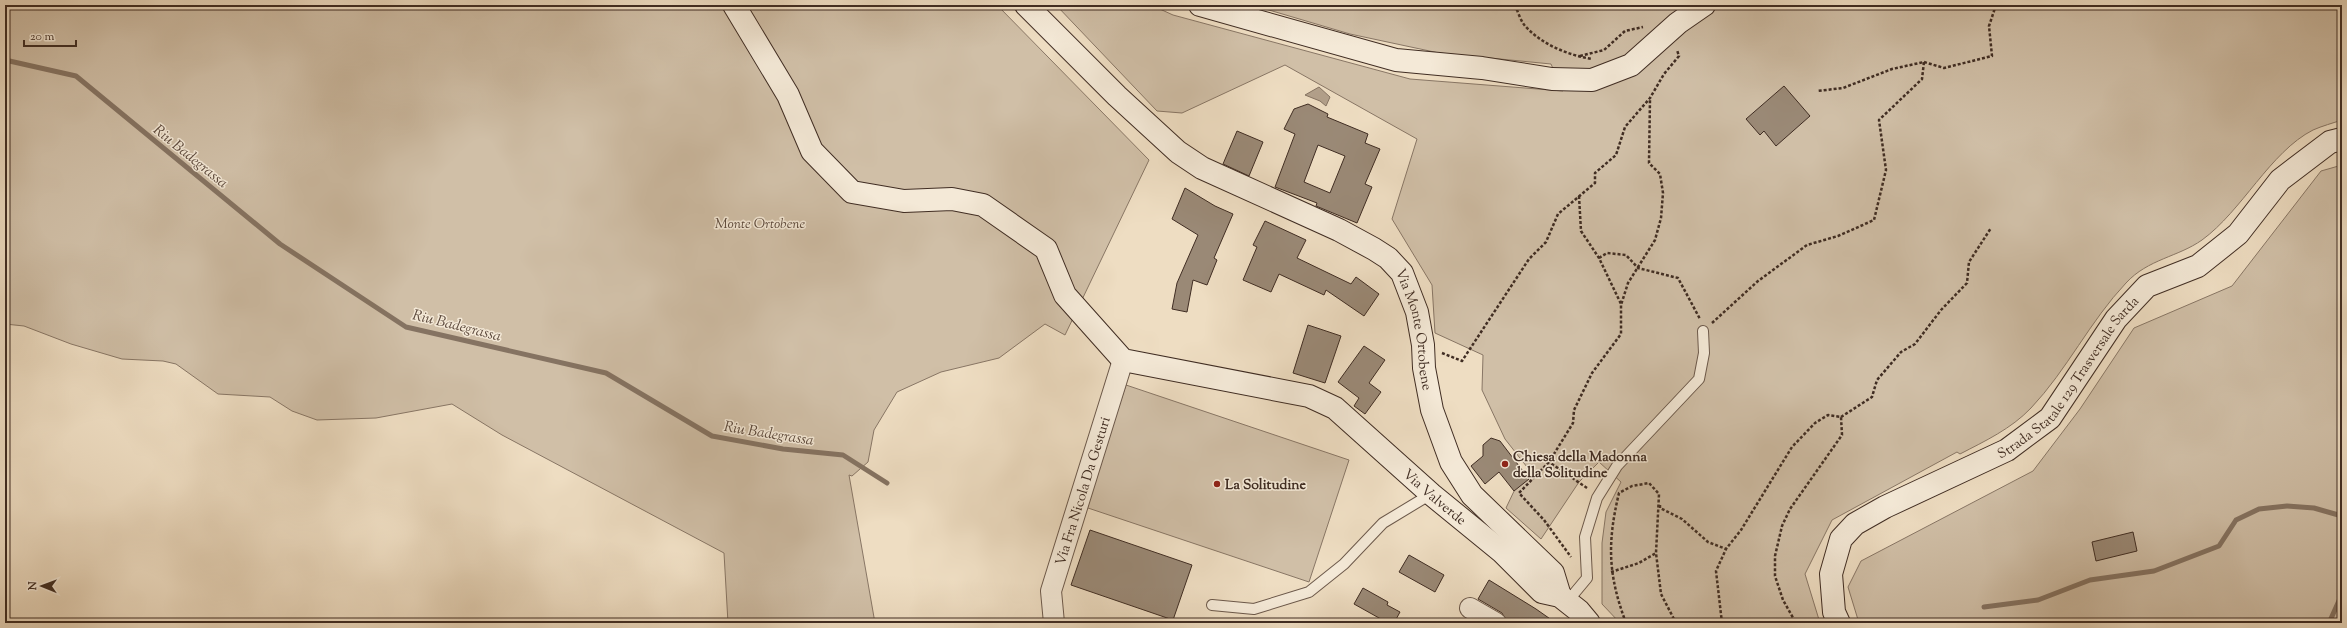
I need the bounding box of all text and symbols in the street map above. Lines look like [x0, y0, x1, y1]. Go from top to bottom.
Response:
scale bar [24, 22, 76, 48]
text: 20 m [30, 28, 55, 46]
water label: Riu Badegrassa [148, 120, 232, 194]
park label: Monte Ortobene [715, 215, 806, 235]
street label: Via Monte Ortobene [1389, 266, 1436, 392]
street label: Strada Statale 129 Trasversale Sarda [1995, 292, 2145, 465]
water label: Riu Badegrassa [410, 305, 503, 348]
street label: Via Fra Nicola Da Gesturi [1052, 415, 1117, 568]
water label: Riu Badegrassa [722, 417, 815, 452]
place label: Chiesa della Madonna della Solitudine [1513, 448, 1647, 484]
marker: Chiesa della Madonna della Solitudine [1500, 459, 1510, 469]
street label: Via Valverde [1398, 465, 1470, 531]
place label: La Solitudine [1225, 476, 1306, 496]
marker: La Solitudine [1212, 479, 1222, 489]
north arrow [22, 566, 62, 606]
text: N [25, 581, 41, 591]

